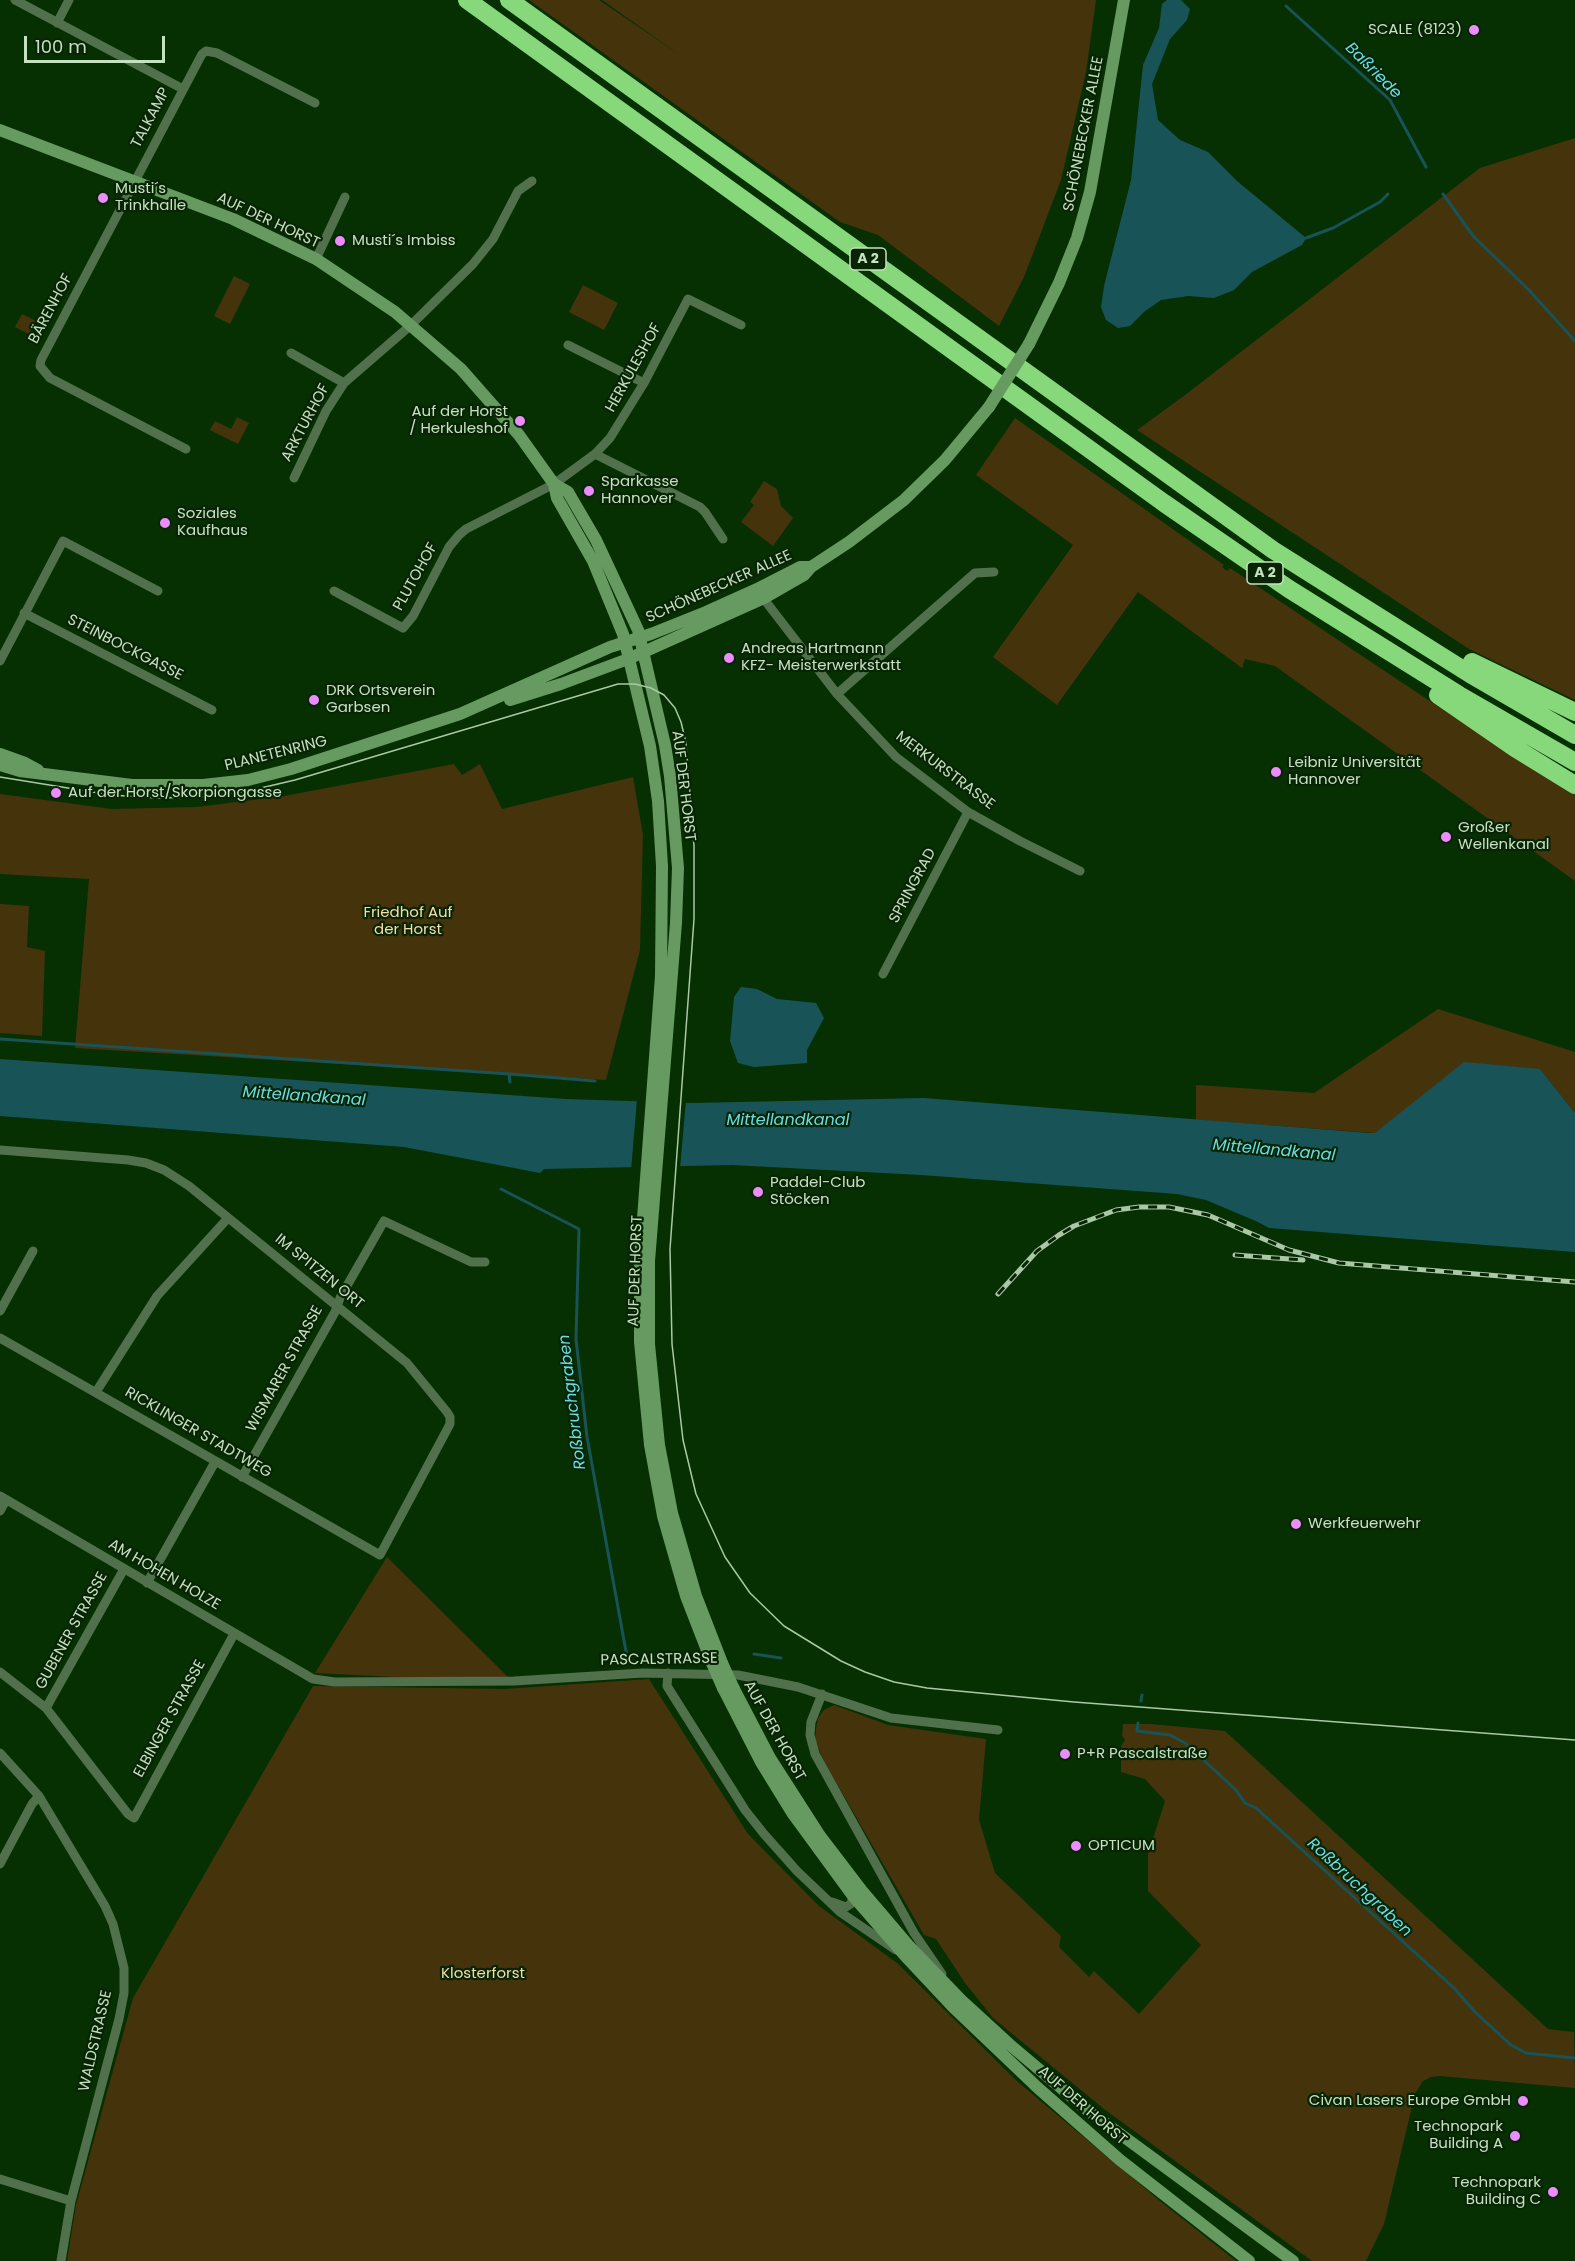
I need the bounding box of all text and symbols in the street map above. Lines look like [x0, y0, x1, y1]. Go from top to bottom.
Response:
place label: SCALE (8123) [1368, 21, 1462, 39]
marker: SCALE (8123) [1467, 23, 1481, 37]
scale bar [27, 24, 168, 62]
text: 100 m [35, 34, 87, 59]
water label: Baßriede [1341, 39, 1405, 103]
street label: SCHÖNEBECKER ALLEE [1060, 55, 1108, 213]
street label: TALKAMP [128, 85, 174, 151]
place label: Musti´s Trinkhalle [115, 180, 186, 215]
street label: AUF DER HORST [214, 189, 322, 253]
marker: Musti´s Trinkhalle [96, 191, 110, 205]
place label: Musti´s Imbiss [352, 232, 456, 250]
marker: Musti´s Imbiss [333, 234, 347, 248]
road number: A 2 [850, 248, 886, 270]
street label: BÄRENHOF [25, 271, 77, 347]
street label: HERKULESHOF [602, 320, 666, 416]
street label: ARKTURHOF [278, 381, 334, 465]
place label: Auf der Horst / Herkuleshof [409, 403, 508, 438]
marker: Auf der Horst / Herkuleshof [513, 414, 527, 428]
place label: Sparkasse Hannover [601, 473, 679, 508]
marker: Sparkasse Hannover [582, 484, 596, 498]
place label: Soziales Kaufhaus [177, 505, 248, 540]
marker: Soziales Kaufhaus [158, 516, 172, 530]
street label: PLUTOHOF [390, 540, 442, 614]
street label: SCHÖNEBECKER ALLEE [643, 547, 795, 627]
road number: A 2 [1247, 562, 1283, 584]
street label: STEINBOCKGASSE [64, 611, 186, 685]
place label: Andreas Hartmann KFZ- Meisterwerkstatt [741, 640, 901, 675]
marker: Andreas Hartmann KFZ- Meisterwerkstatt [722, 651, 736, 665]
place label: DRK Ortsverein Garbsen [326, 682, 435, 717]
marker: DRK Ortsverein Garbsen [307, 693, 321, 707]
street label: MERKURSTRASSE [892, 728, 998, 814]
street label: AUF DER HORST [667, 730, 699, 842]
street label: PLANETENRING [223, 733, 329, 775]
place label: Leibniz Universität Hannover [1288, 754, 1421, 789]
marker: Leibniz Universität Hannover [1269, 765, 1283, 779]
place label: Auf der Horst/Skorpiongasse [68, 784, 282, 802]
marker: Auf der Horst/Skorpiongasse [49, 786, 63, 800]
place label: Großer Wellenkanal [1458, 819, 1550, 854]
marker: Großer Wellenkanal [1439, 830, 1453, 844]
street label: SPRINGRAD [886, 845, 940, 927]
park label: Friedhof Auf der Horst [363, 904, 453, 939]
water label: Mittellandkanal [242, 1083, 366, 1111]
water label: Mittellandkanal [726, 1111, 850, 1131]
water label: Mittellandkanal [1212, 1136, 1336, 1166]
place label: Paddel-Club Stöcken [770, 1174, 865, 1209]
marker: Paddel-Club Stöcken [751, 1185, 765, 1199]
street label: AUF DER HORST [625, 1215, 647, 1327]
street label: IM SPITZEN ORT [271, 1231, 367, 1313]
street label: WISMARER STRASSE [243, 1303, 327, 1435]
water label: Roßbruchgraben [555, 1333, 591, 1471]
street label: RICKLINGER STADTWEG [121, 1384, 275, 1482]
place label: Werkfeuerwehr [1308, 1515, 1421, 1533]
marker: Werkfeuerwehr [1289, 1517, 1303, 1531]
street label: AM HOHEN HOLZE [105, 1536, 223, 1614]
street label: GUBENER STRASSE [32, 1569, 112, 1693]
street label: PASCALSTRASSE [600, 1650, 718, 1670]
street label: ELBINGER STRASSE [130, 1657, 210, 1781]
street label: AUF DER HORST [739, 1678, 809, 1784]
place label: P+R Pascalstraße [1077, 1745, 1207, 1763]
marker: P+R Pascalstraße [1058, 1747, 1072, 1761]
water label: Roßbruchgraben [1303, 1835, 1415, 1941]
place label: OPTICUM [1088, 1837, 1155, 1855]
marker: OPTICUM [1069, 1839, 1083, 1853]
park label: Klosterforst [441, 1965, 525, 1983]
street label: WALDSTRASSE [76, 1989, 116, 2093]
street label: AUF DER HORST [1034, 2063, 1130, 2149]
place label: Civan Lasers Europe GmbH [1309, 2092, 1511, 2110]
marker: Civan Lasers Europe GmbH [1516, 2094, 1530, 2108]
place label: Technopark Building A [1414, 2118, 1503, 2153]
marker: Technopark Building A [1508, 2129, 1522, 2143]
place label: Technopark Building C [1452, 2174, 1541, 2209]
marker: Technopark Building C [1546, 2185, 1560, 2199]

